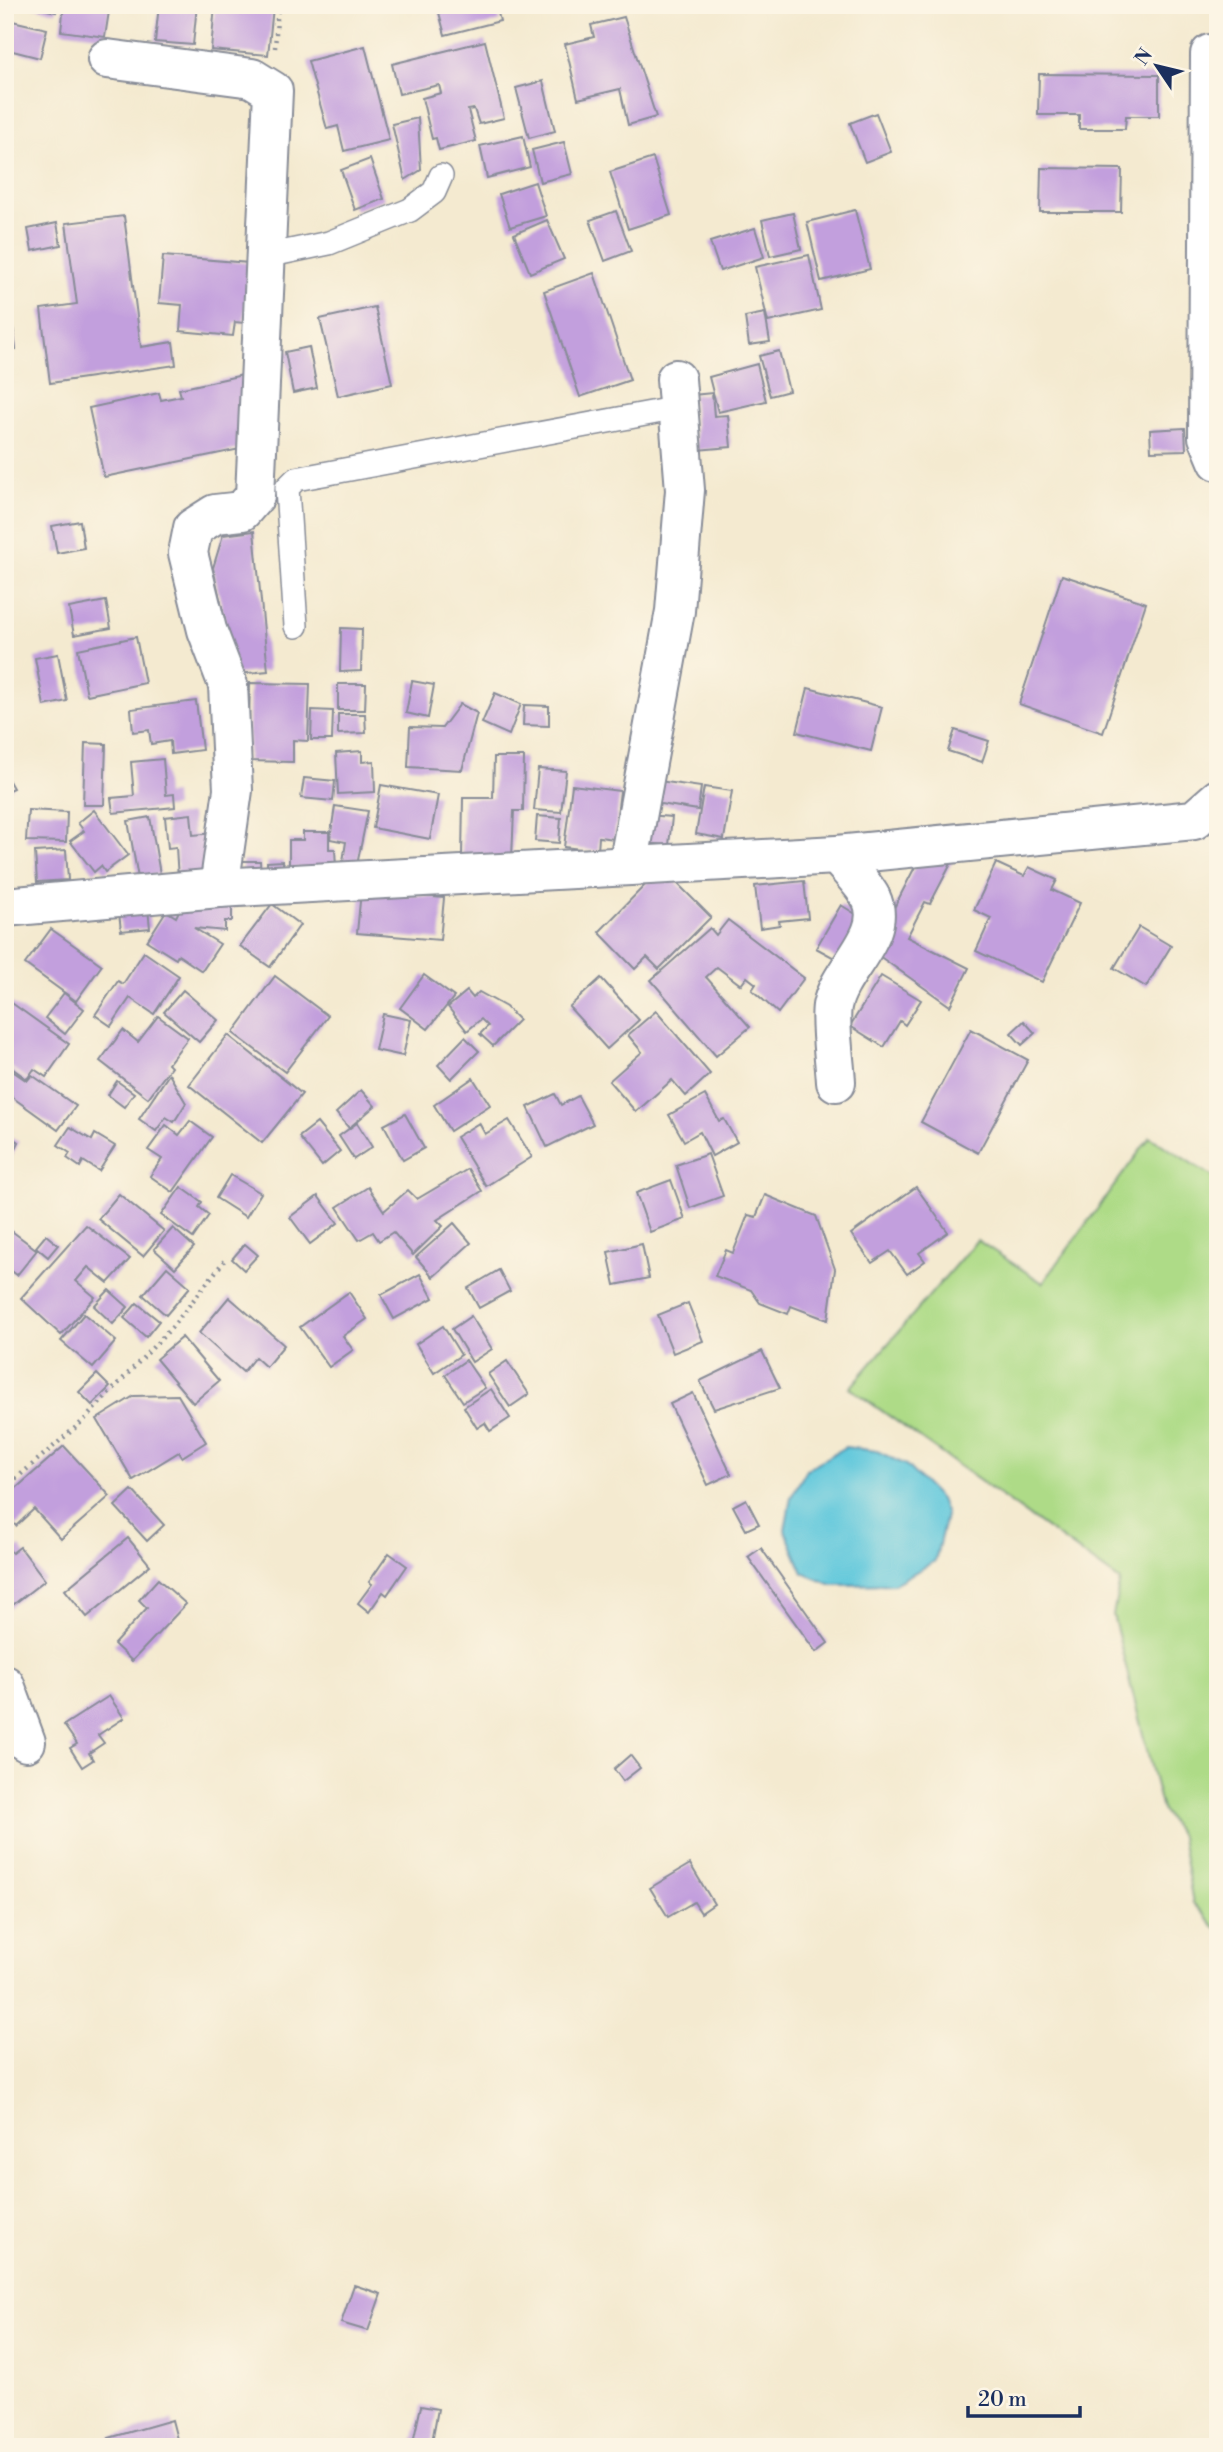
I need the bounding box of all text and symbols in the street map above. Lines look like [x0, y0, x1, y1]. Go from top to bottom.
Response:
north arrow [1122, 32, 1192, 102]
text: N [1130, 44, 1158, 70]
scale bar [968, 2375, 1080, 2419]
text: 20 m [978, 2387, 1027, 2413]

